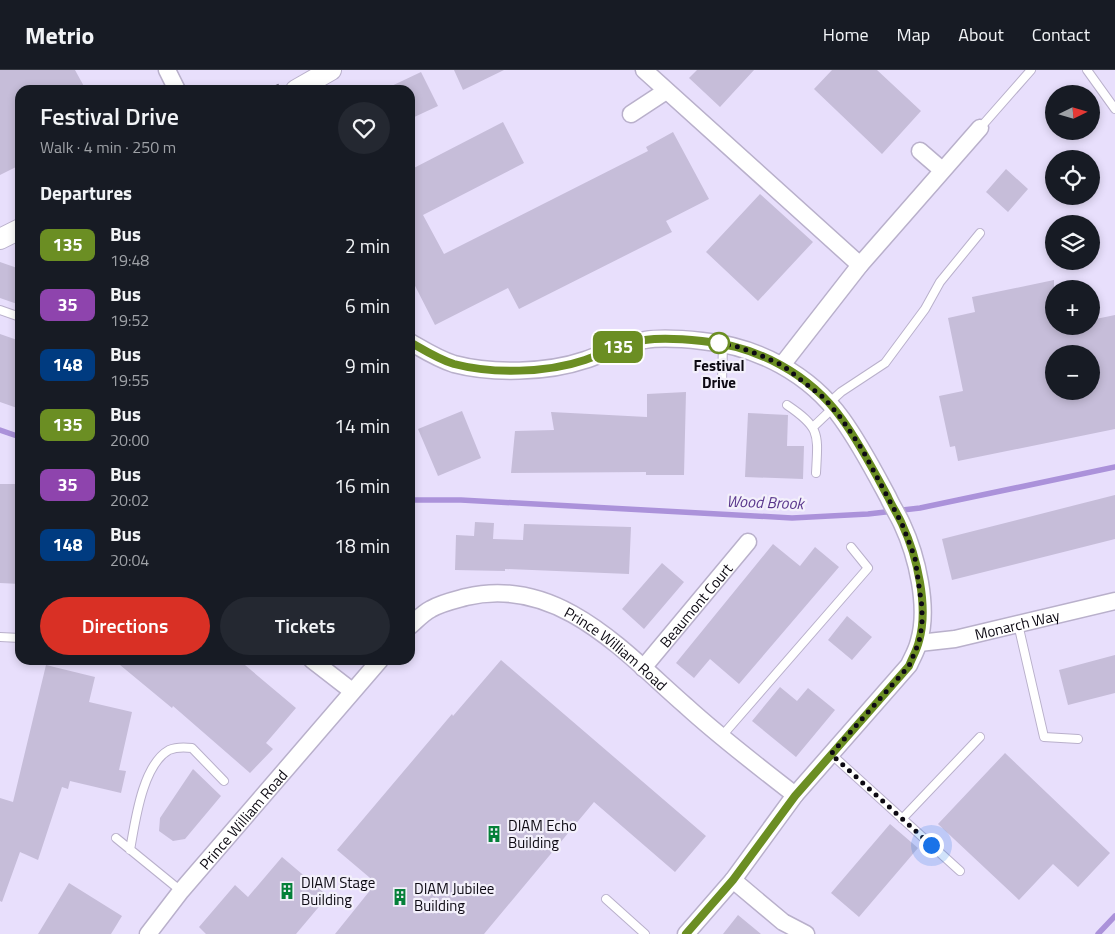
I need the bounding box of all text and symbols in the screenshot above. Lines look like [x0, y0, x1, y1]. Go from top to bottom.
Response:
text: Metrio [25, 17, 94, 53]
text: Home [823, 21, 869, 48]
text: Map [897, 21, 930, 48]
text: About [958, 21, 1004, 48]
text: Contact [1032, 21, 1090, 48]
north arrow [1045, 85, 1100, 140]
map controls [1045, 85, 1100, 400]
text: Festival Drive [40, 98, 179, 134]
button: heart [338, 102, 390, 154]
text: Walk · 4 min · 250 m [40, 135, 176, 159]
button: locate [1045, 150, 1100, 205]
text: Departures [40, 178, 132, 207]
button: layers [1045, 215, 1100, 270]
text: Bus [110, 219, 141, 248]
text: 135 [52, 231, 83, 258]
text: 2 min [345, 231, 390, 260]
text: 19:48 [110, 248, 149, 272]
text: Bus [110, 279, 141, 308]
button: + [1045, 280, 1100, 335]
text: 35 [57, 291, 78, 318]
text: 6 min [345, 291, 390, 320]
text: 19:52 [110, 308, 149, 332]
line badge: 135 [589, 331, 647, 363]
marker: Festival Drive [708, 332, 730, 354]
text: 135 [603, 333, 633, 360]
text: Bus [110, 339, 141, 368]
button: − [1045, 345, 1100, 400]
text: 148 [52, 351, 83, 378]
text: 9 min [345, 351, 390, 380]
place label: Festival Drive [694, 354, 744, 394]
text: 19:55 [110, 368, 149, 392]
text: Bus [110, 399, 141, 428]
text: 135 [52, 411, 83, 438]
text: 14 min [334, 411, 390, 440]
text: 20:00 [110, 428, 149, 452]
text: Bus [110, 459, 141, 488]
text: 35 [57, 471, 78, 498]
text: 16 min [334, 471, 390, 500]
text: 20:02 [110, 488, 149, 512]
water label: Wood Brook [726, 489, 806, 515]
text: Bus [110, 519, 141, 548]
text: 148 [52, 531, 83, 558]
text: 18 min [334, 531, 390, 560]
text: 20:04 [110, 548, 149, 572]
street label: Beaumont Court [653, 557, 738, 652]
button: Directions [40, 597, 210, 655]
button: Tickets [220, 597, 390, 655]
street label: Prince William Road [560, 600, 673, 696]
street label: Monarch Way [972, 603, 1062, 645]
street label: Prince William Road [193, 764, 293, 874]
place label: DIAM Echo Building [508, 814, 577, 854]
building icon: DIAM Echo Building [484, 824, 504, 844]
your location [919, 833, 944, 858]
place label: DIAM Stage Building [301, 871, 375, 911]
place label: DIAM Jubilee Building [414, 877, 494, 917]
building icon: DIAM Stage Building [277, 881, 297, 901]
building icon: DIAM Jubilee Building [390, 887, 410, 907]

